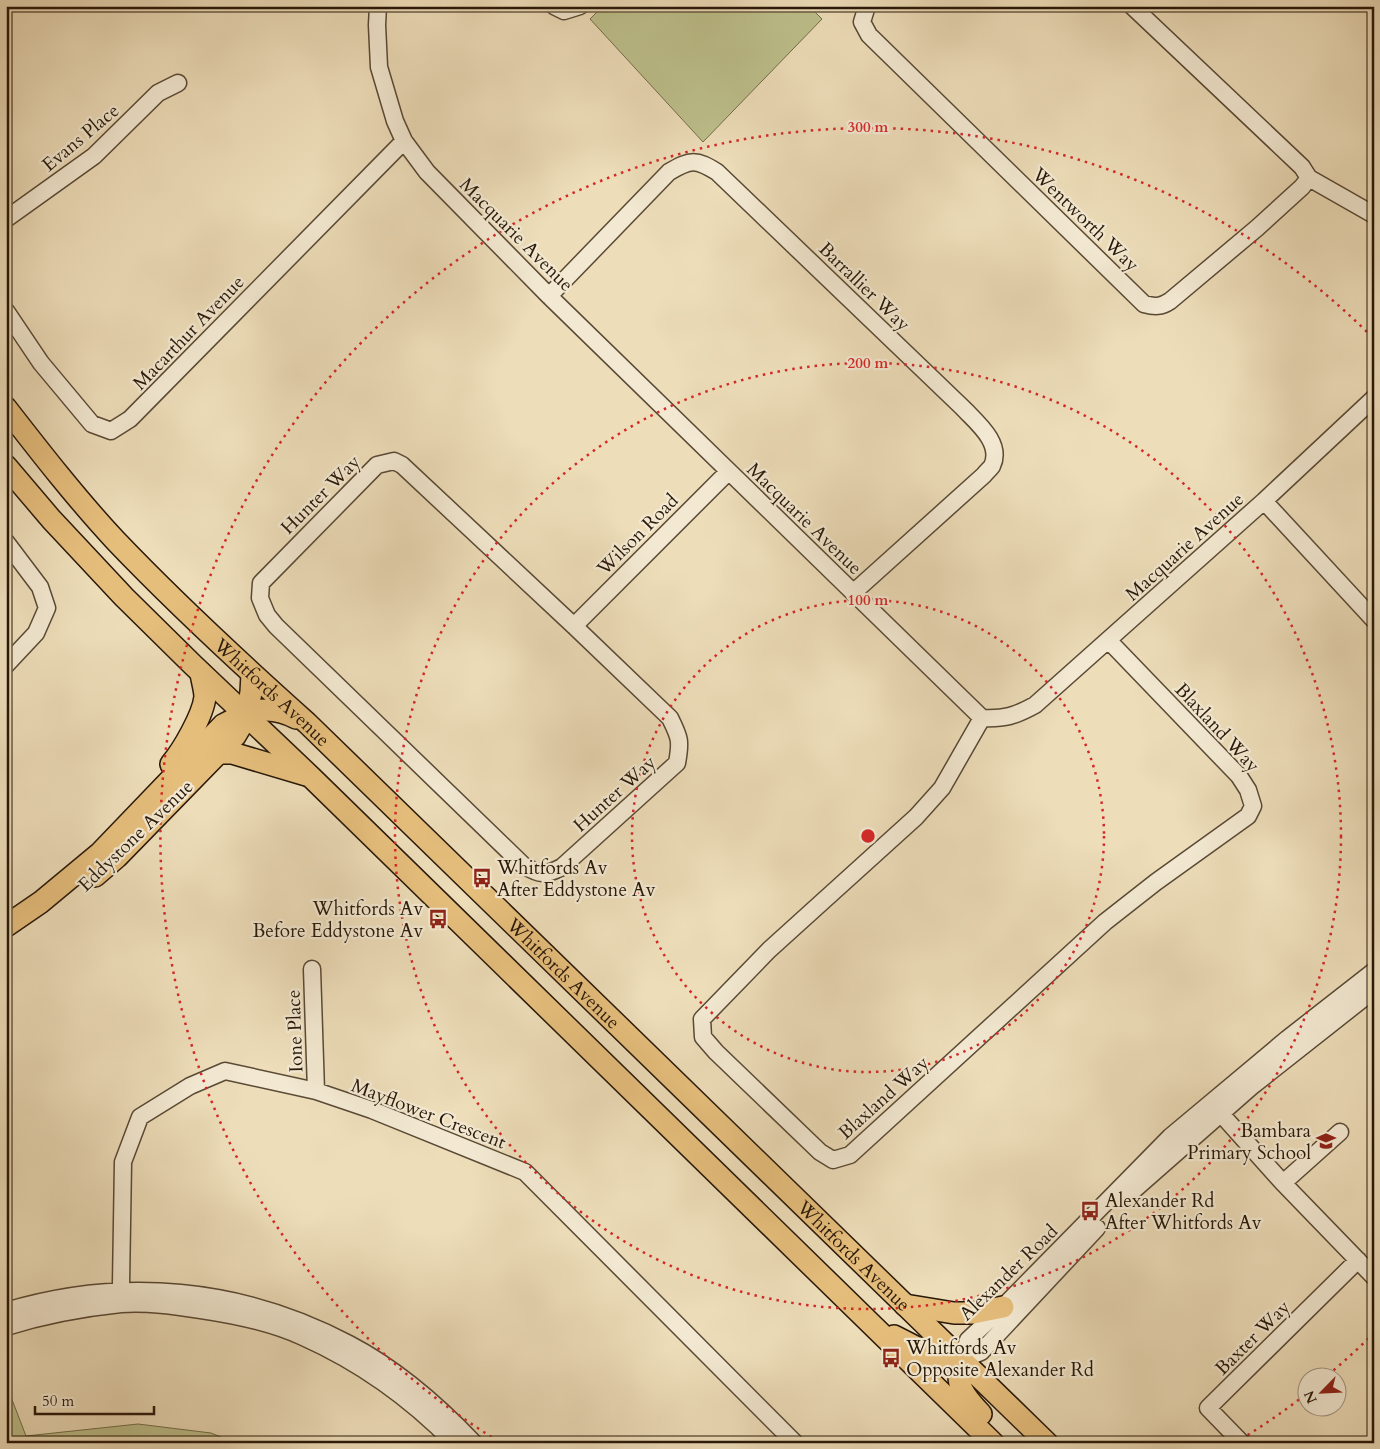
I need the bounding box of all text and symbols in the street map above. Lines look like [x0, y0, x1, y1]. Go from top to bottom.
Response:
street label: Evans Place [37, 98, 125, 178]
text: 300 m [848, 117, 889, 137]
street label: Wentworth Way [1025, 161, 1145, 278]
street label: Macquarie Avenue [454, 172, 579, 297]
street label: Barrallier Way [813, 236, 916, 337]
street label: Macarthur Avenue [127, 270, 250, 396]
text: 200 m [848, 353, 889, 373]
street label: Hunter Way [275, 449, 366, 540]
street label: Macquarie Avenue [741, 457, 868, 581]
street label: Macquarie Avenue [1120, 486, 1250, 607]
street label: Wilson Road [591, 488, 684, 582]
text: 100 m [848, 590, 889, 610]
street label: Whitfords Avenue [207, 632, 335, 753]
street label: Blaxland Way [1169, 677, 1266, 778]
street label: Hunter Way [568, 750, 662, 838]
street label: Eddystone Avenue [72, 774, 199, 897]
centre of rings [859, 827, 877, 845]
place label: Whitfords Av After Eddystone Av [496, 855, 656, 903]
bus stop icon: Whitfords Av After Eddystone Av [471, 867, 493, 889]
place label: Whitfords Av Before Eddystone Av [252, 896, 423, 944]
bus stop icon: Whitfords Av Before Eddystone Av [427, 908, 449, 930]
street label: Whitfords Avenue [500, 912, 626, 1035]
street label: Ione Place [281, 989, 309, 1073]
street label: Blaxland Way [833, 1050, 935, 1145]
street label: Mayflower Crescent [348, 1072, 510, 1155]
place label: Bambara Primary School [1187, 1118, 1311, 1166]
school or university icon: Bambara Primary School [1315, 1130, 1337, 1152]
place label: Alexander Rd After Whitfords Av [1105, 1188, 1262, 1236]
street label: Whitfords Avenue [790, 1194, 916, 1317]
bus stop icon: Alexander Rd After Whitfords Av [1079, 1200, 1101, 1222]
street label: Alexander Road [954, 1219, 1064, 1327]
street label: Baxter Way [1209, 1294, 1296, 1381]
place label: Whitfords Av Opposite Alexander Rd [905, 1335, 1094, 1383]
bus stop icon: Whitfords Av Opposite Alexander Rd [880, 1347, 902, 1369]
north arrow [1298, 1366, 1348, 1416]
scale bar [35, 1384, 154, 1416]
text: N [1299, 1388, 1322, 1407]
text: 50 m [42, 1391, 74, 1411]

